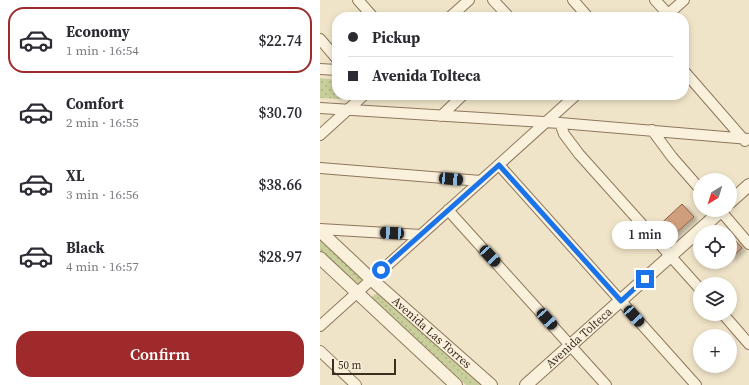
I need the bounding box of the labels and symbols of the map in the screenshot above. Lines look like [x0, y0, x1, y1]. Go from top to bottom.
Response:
car [439, 172, 463, 186]
north arrow [693, 173, 737, 217]
callout: 1 min [612, 221, 678, 249]
car [380, 226, 404, 240]
car [477, 243, 503, 269]
route start [372, 261, 390, 279]
route end [636, 270, 654, 288]
street label: Avenida Las Torres [388, 293, 475, 372]
street label: Avenida Tolteca [542, 303, 616, 372]
car [622, 303, 646, 329]
car [535, 306, 559, 332]
scale bar [332, 357, 396, 376]

